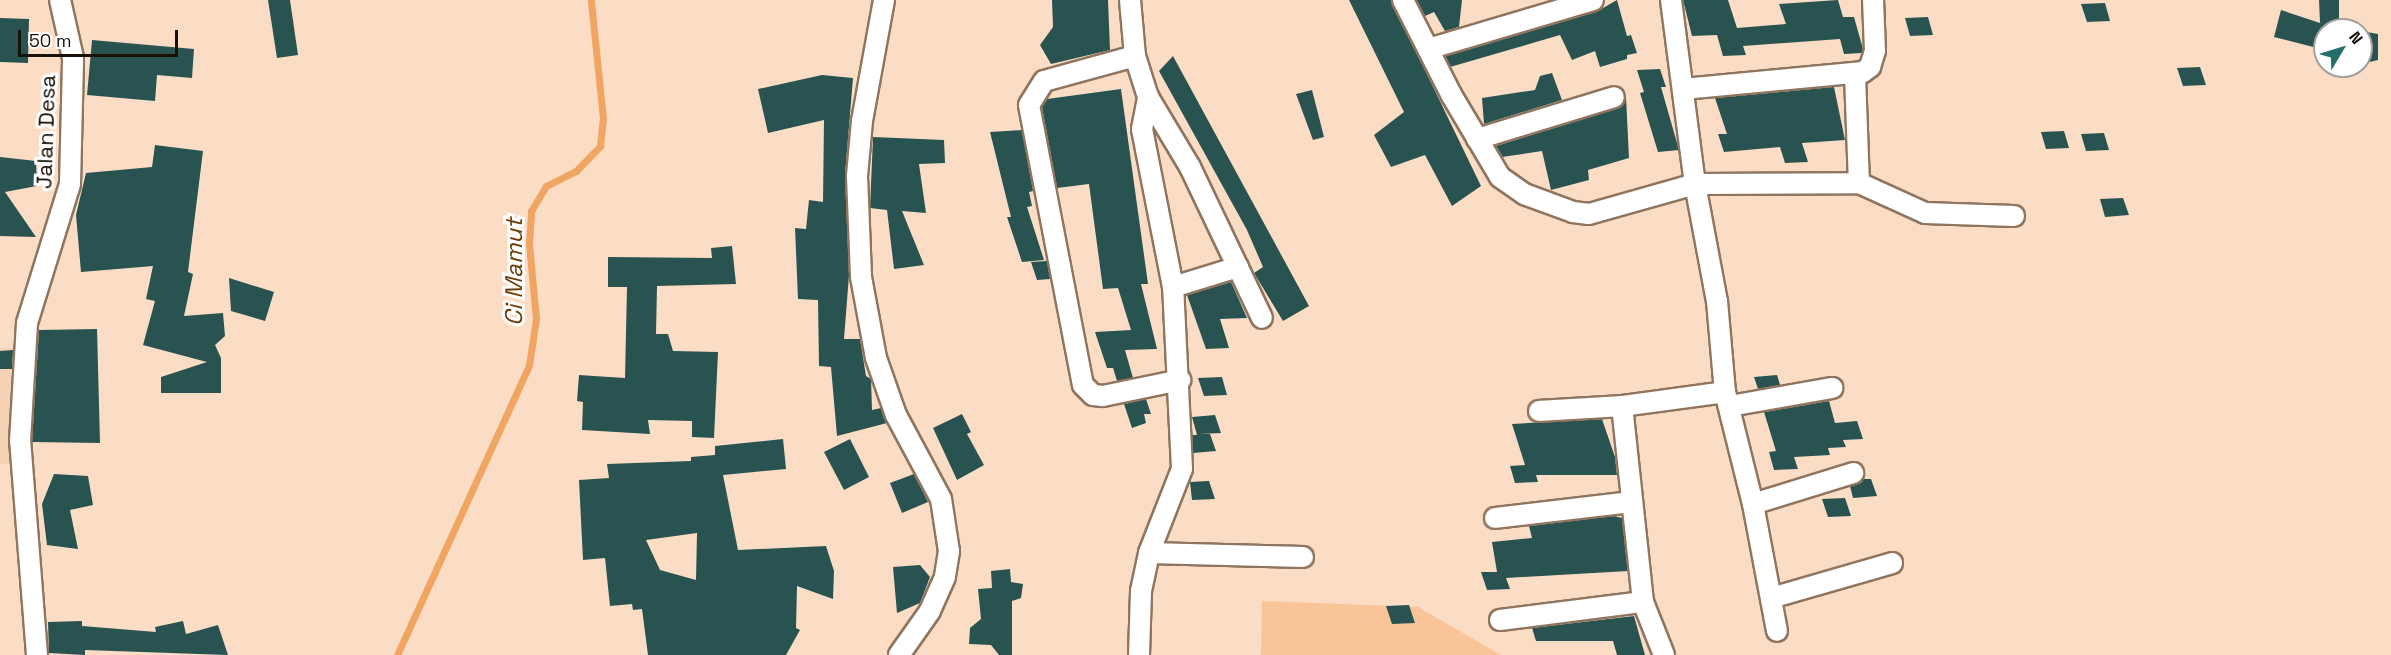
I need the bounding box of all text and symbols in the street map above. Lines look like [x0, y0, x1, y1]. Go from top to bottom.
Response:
scale bar [21, 18, 182, 56]
north arrow [2313, 18, 2373, 78]
text: N [2344, 27, 2368, 49]
text: 50 m [29, 29, 71, 52]
street label: Jalan Desa [31, 75, 61, 189]
water label: Ci Mamut [500, 218, 528, 326]

